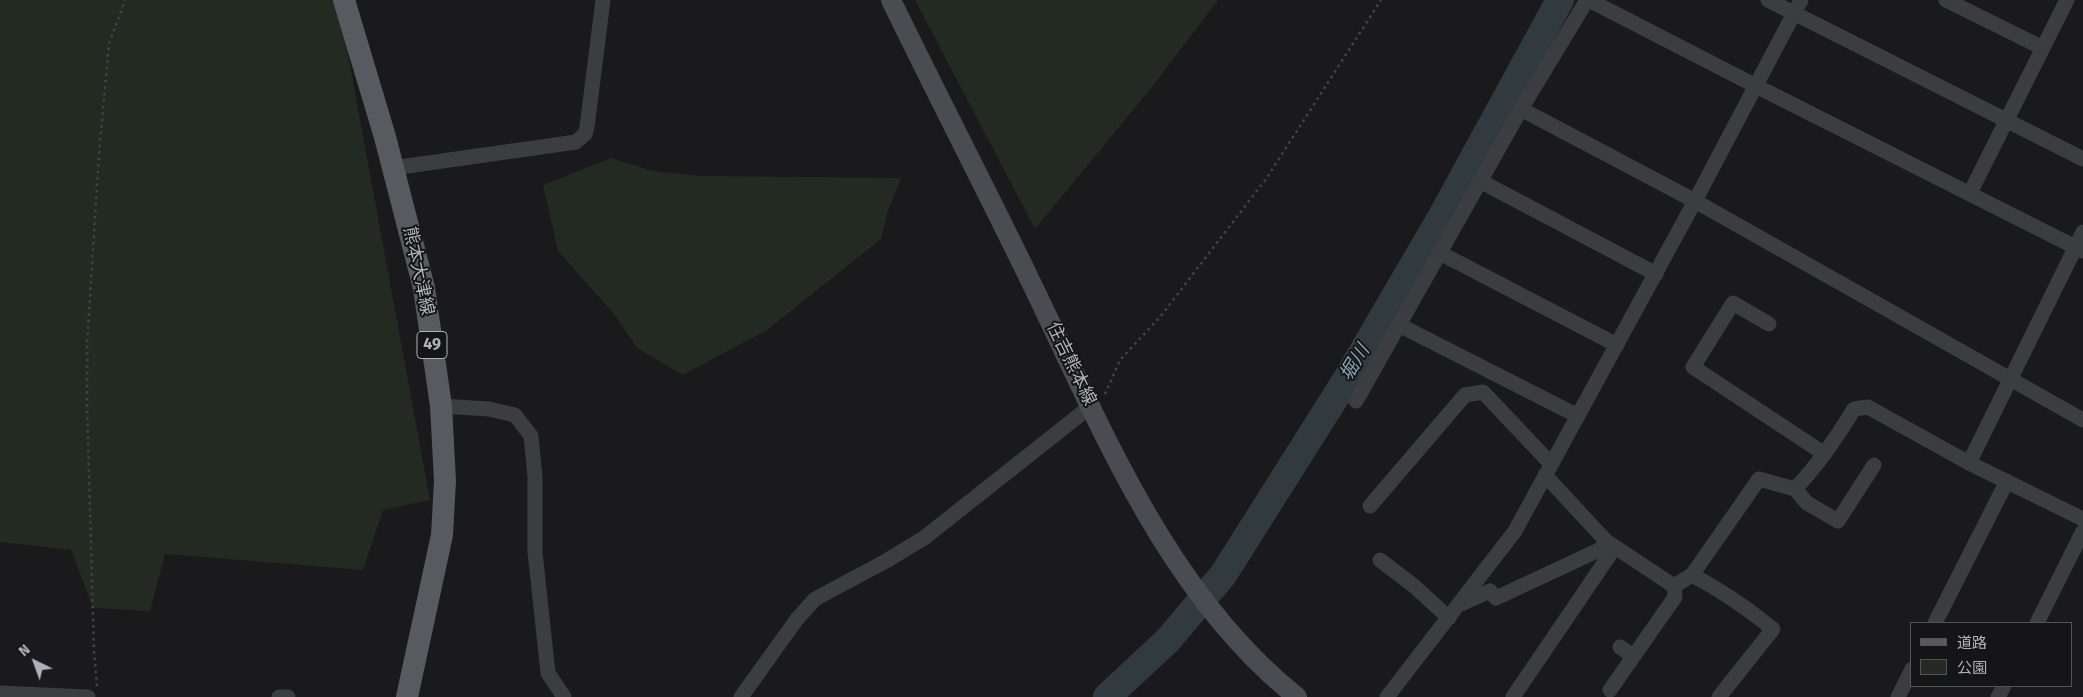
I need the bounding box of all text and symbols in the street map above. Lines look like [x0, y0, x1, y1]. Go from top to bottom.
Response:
street label: 熊本大津線 [398, 225, 438, 317]
street label: 住吉熊本線 [1042, 319, 1100, 409]
road number: 49 [417, 332, 447, 358]
water label: 堀川 [1335, 341, 1375, 385]
legend [1910, 622, 2073, 687]
text: 道路 [1957, 634, 1987, 652]
north arrow [10, 637, 60, 687]
text: N [15, 641, 34, 660]
text: 公園 [1957, 659, 1987, 677]

